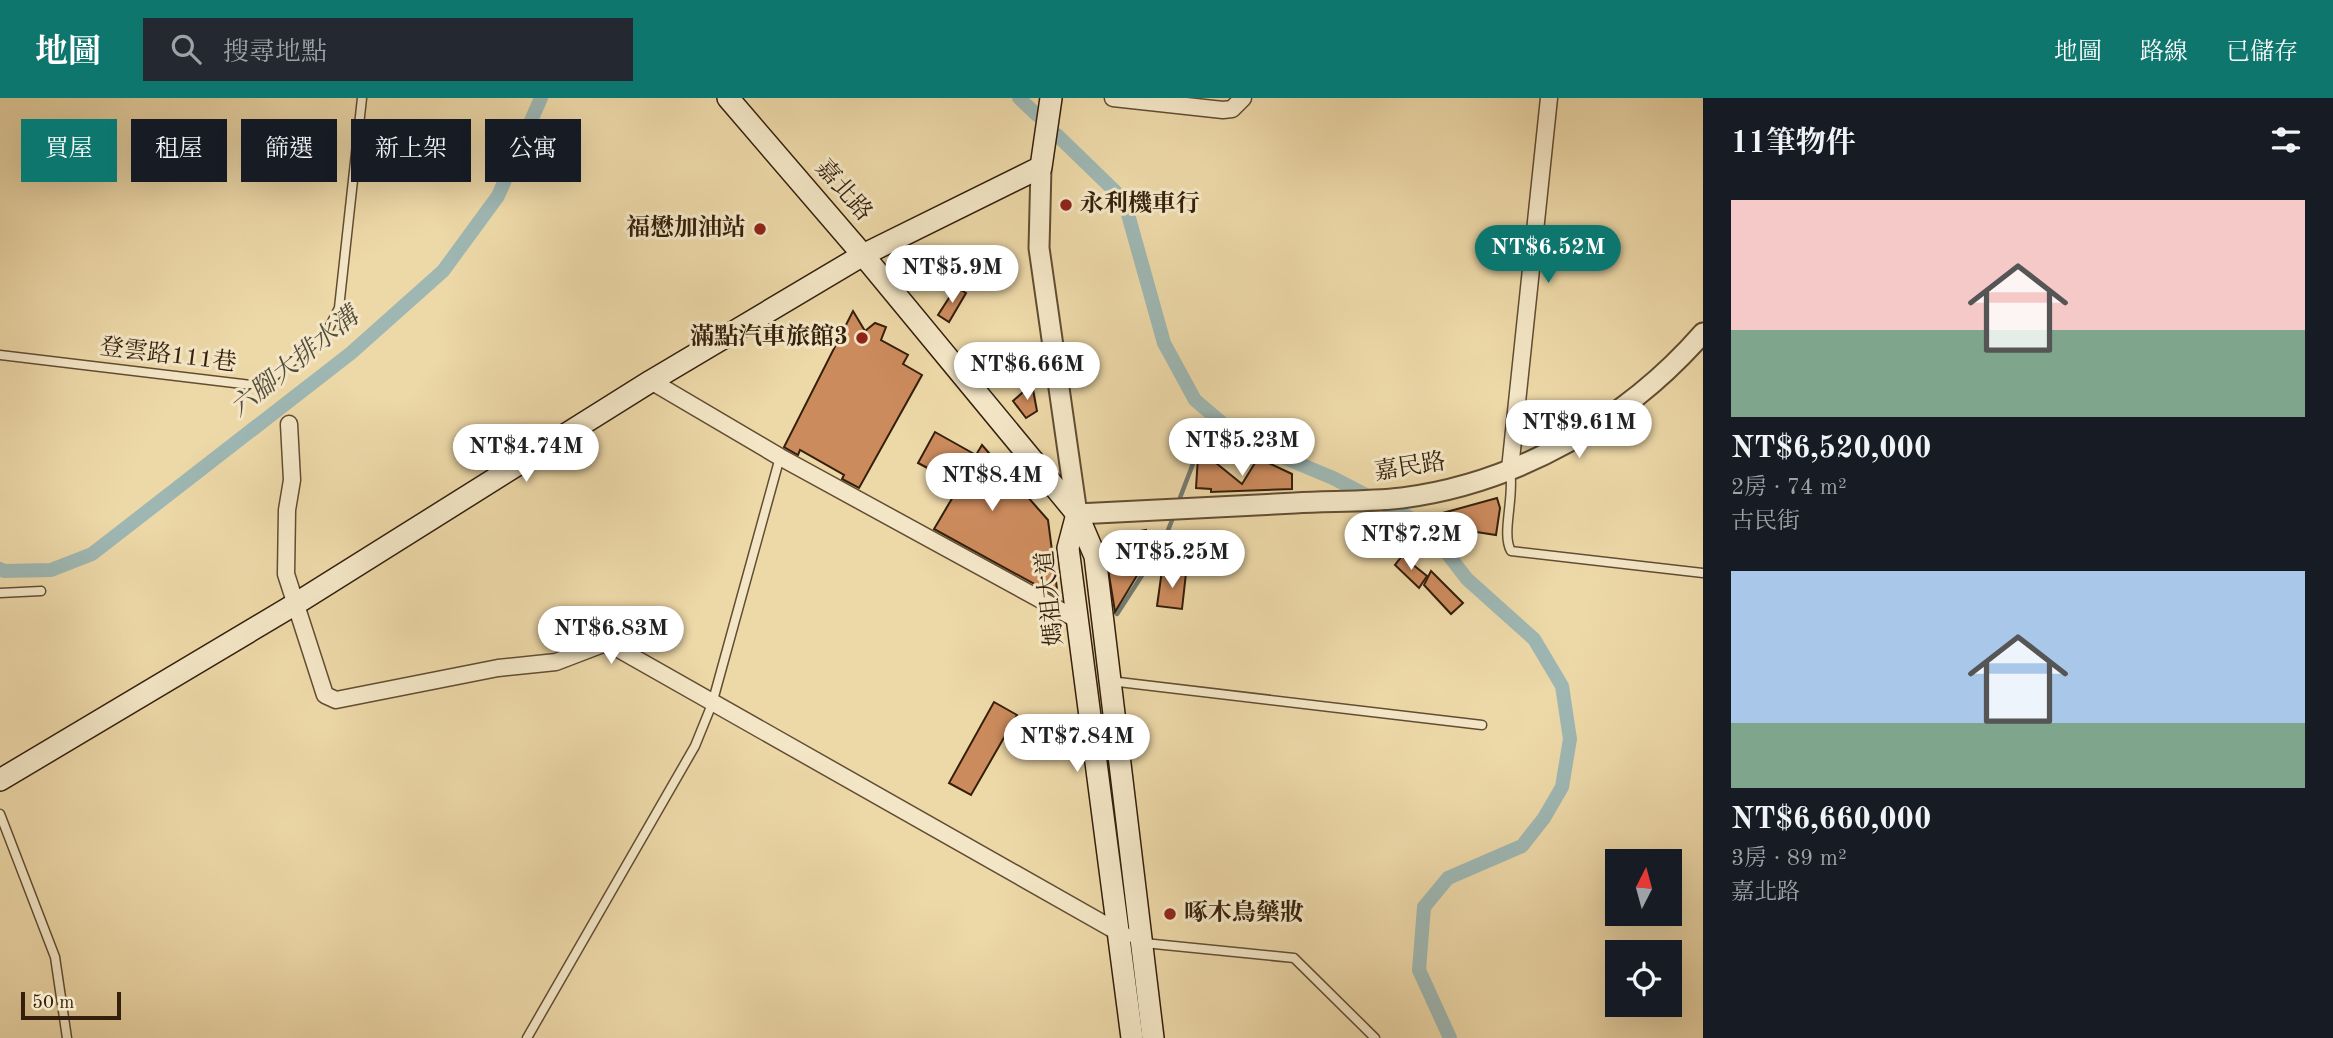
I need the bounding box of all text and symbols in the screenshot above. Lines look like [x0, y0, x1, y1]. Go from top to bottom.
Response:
search box [143, 18, 633, 81]
icon: search [167, 30, 205, 68]
text: 地圖 [35, 37, 101, 70]
text: 搜尋地點 [223, 40, 327, 66]
text: 地圖 [2054, 41, 2102, 65]
text: 路線 [2140, 41, 2188, 65]
text: 已儲存 [2226, 41, 2298, 65]
chip: 買屋 [21, 119, 117, 182]
chip: 租屋 [131, 119, 227, 182]
chip: 篩選 [241, 119, 337, 182]
chip: 新上架 [351, 119, 471, 182]
chip: 公寓 [485, 119, 581, 182]
icon: filters [2267, 121, 2305, 159]
text: 11筆物件 [1731, 129, 1856, 159]
street label: 嘉北路 [810, 154, 878, 226]
place label: 永利機車行 [1080, 190, 1200, 217]
marker: 永利機車行 [1058, 197, 1074, 213]
place label: 福懋加油站 [626, 214, 746, 241]
marker: 福懋加油站 [752, 221, 768, 237]
pin: NT$6.52M [1476, 226, 1620, 285]
text: NT$6.52M [1491, 236, 1605, 259]
icon: home [1955, 245, 2081, 371]
pin: NT$5.9M [887, 246, 1017, 305]
text: NT$5.9M [902, 256, 1002, 279]
water label: 六腳大排水溝 [225, 300, 367, 422]
place label: 滿點汽車旅館3 [690, 323, 848, 350]
marker: 滿點汽車旅館3 [854, 330, 870, 346]
street label: 登雲路111巷 [98, 333, 238, 376]
pin: NT$6.66M [955, 342, 1099, 402]
text: NT$6.66M [970, 353, 1084, 376]
pin: NT$9.61M [1507, 400, 1651, 460]
text: NT$9.61M [1522, 411, 1636, 434]
pin: NT$5.23M [1170, 418, 1314, 478]
pin: NT$4.74M [454, 424, 598, 484]
text: NT$5.23M [1185, 429, 1299, 452]
text: NT$6,520,000 [1731, 434, 1931, 464]
text: NT$4.74M [469, 435, 583, 458]
street label: 嘉民路 [1372, 448, 1447, 485]
pin: NT$8.4M [927, 454, 1057, 513]
text: NT$8.4M [942, 464, 1042, 487]
text: 2房 · 74 m² [1731, 476, 1847, 499]
text: 古民街 [1731, 510, 1800, 533]
pin: NT$7.2M [1346, 512, 1476, 572]
text: NT$7.2M [1361, 523, 1461, 546]
pin: NT$5.25M [1100, 531, 1244, 590]
text: NT$5.25M [1115, 541, 1229, 564]
street label: 媽祖大道 [1031, 549, 1068, 647]
pin: NT$6.83M [539, 606, 683, 666]
icon: home [1955, 616, 2081, 742]
text: NT$6.83M [554, 617, 668, 640]
pin: NT$7.84M [1005, 714, 1149, 774]
text: NT$7.84M [1020, 725, 1134, 748]
text: NT$6,660,000 [1731, 805, 1931, 835]
text: 3房 · 89 m² [1731, 847, 1847, 870]
north arrow [1605, 849, 1682, 926]
map controls [1605, 849, 1682, 1017]
text: 嘉北路 [1731, 881, 1800, 904]
place label: 啄木鳥藥妝 [1184, 899, 1304, 926]
marker: 啄木鳥藥妝 [1162, 906, 1178, 922]
button: locate [1605, 940, 1682, 1017]
scale bar [21, 989, 121, 1021]
text: 50 m [32, 994, 74, 1013]

